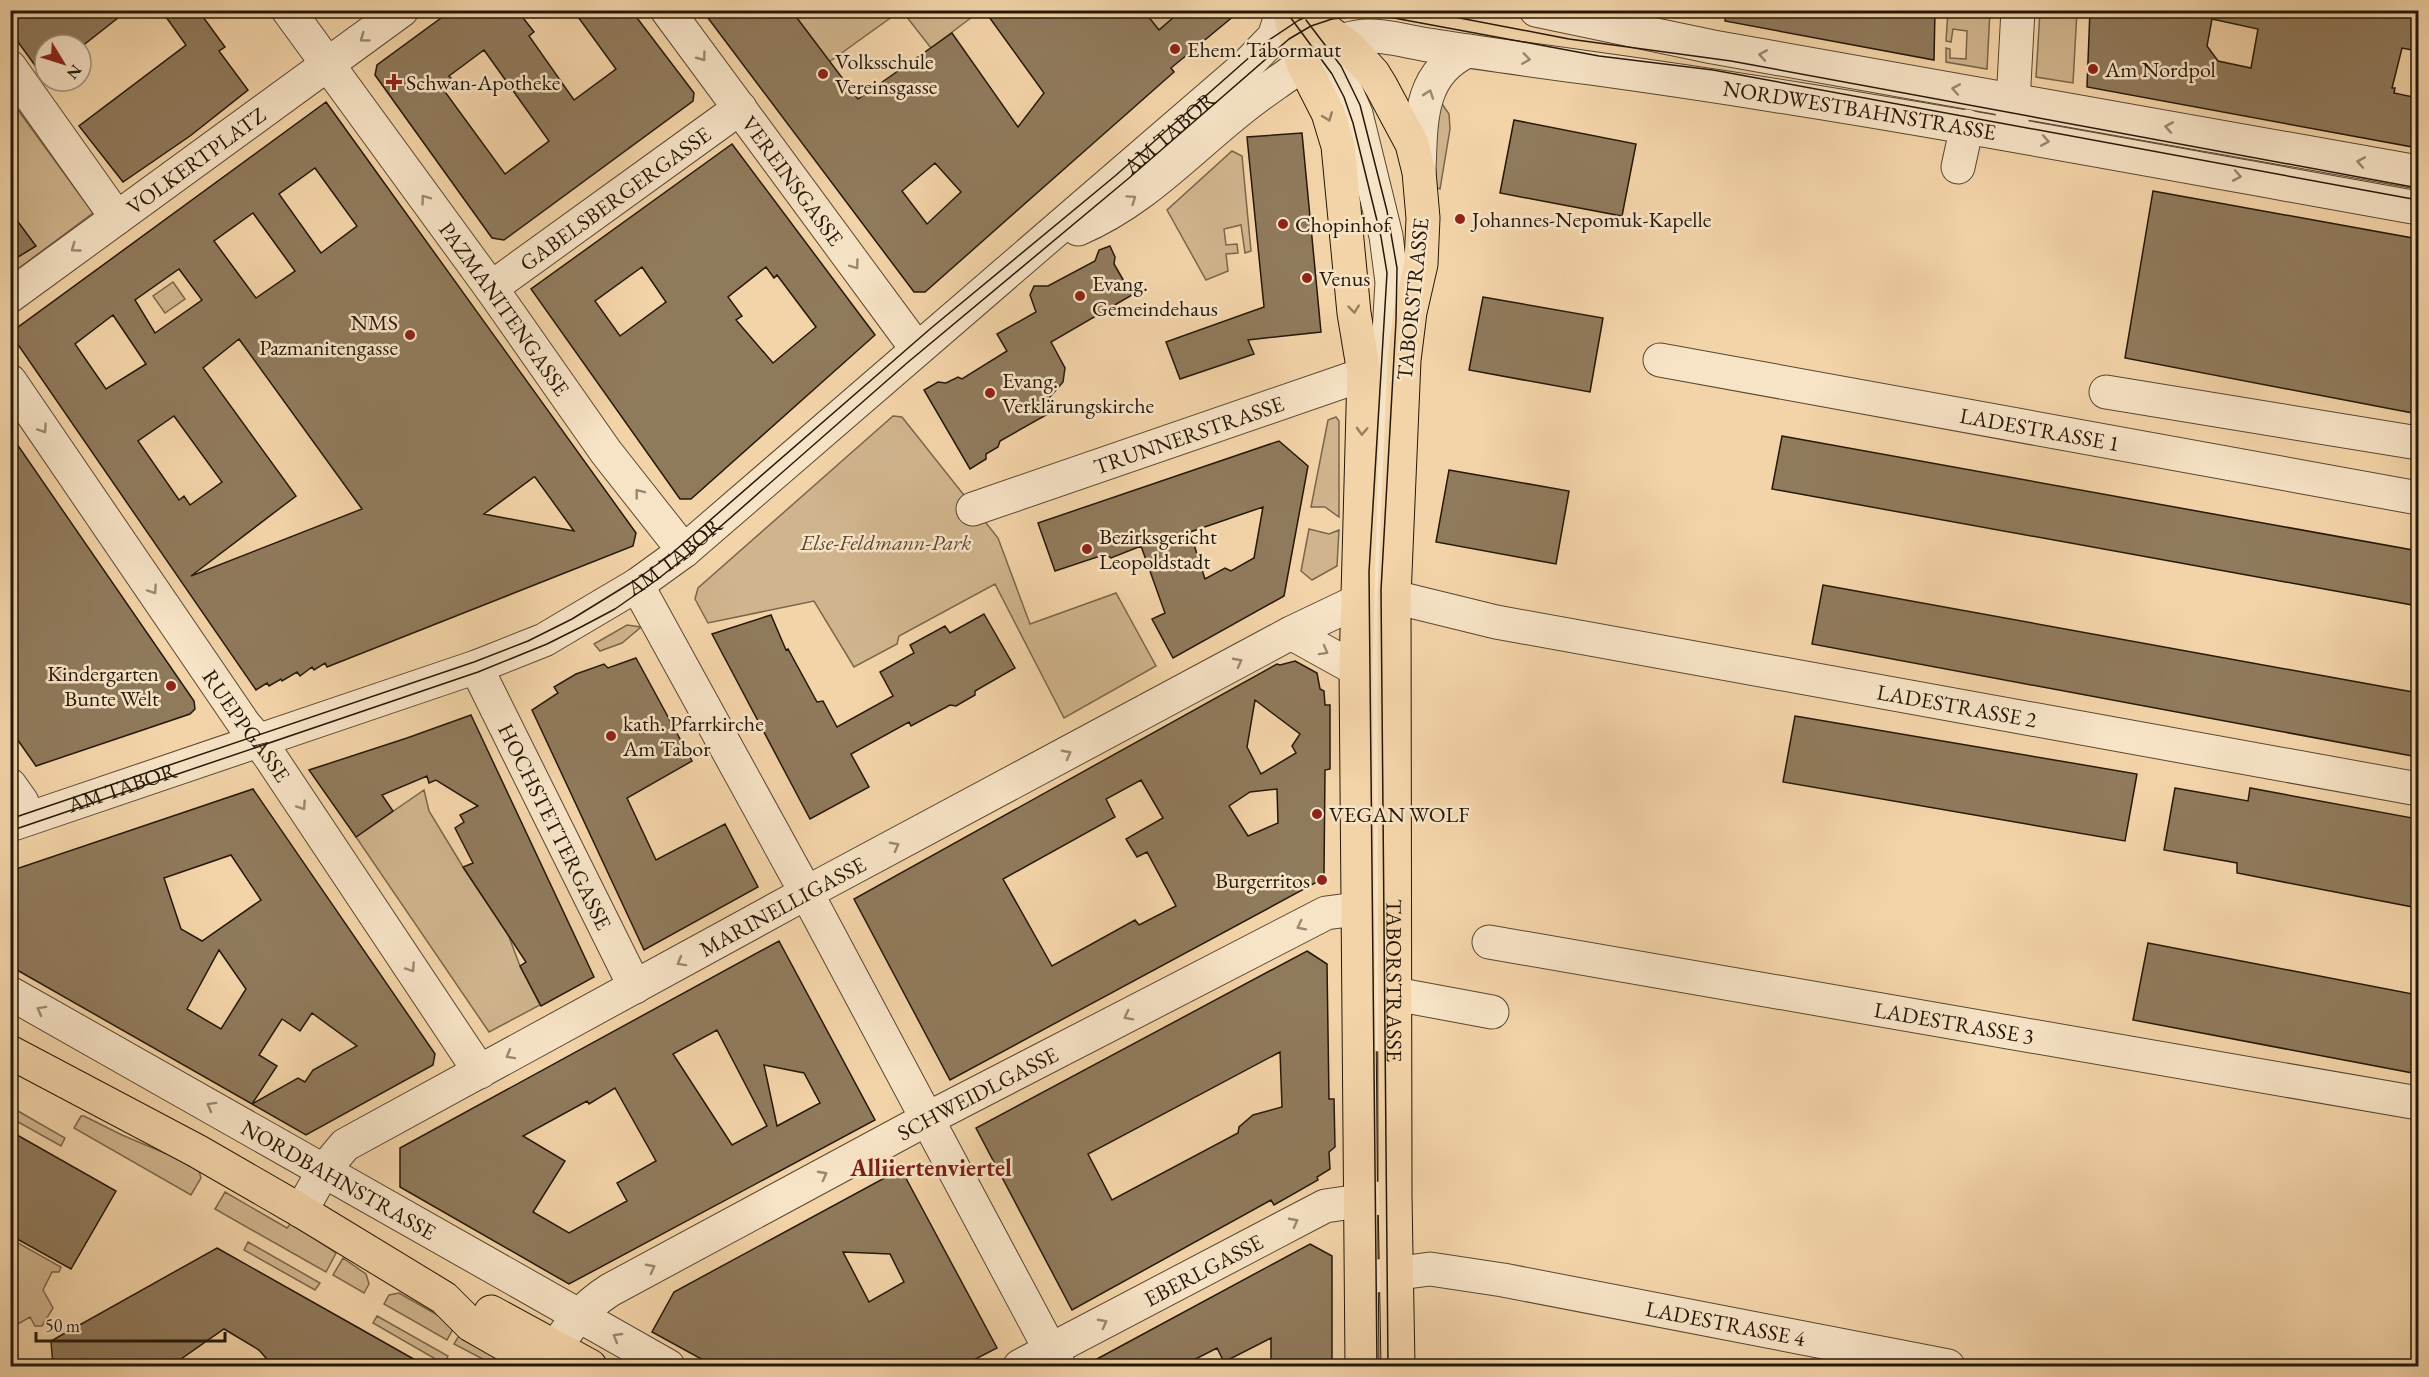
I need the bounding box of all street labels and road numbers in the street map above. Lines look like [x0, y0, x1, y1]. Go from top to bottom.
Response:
street label: NORDWESTBAHNSTRASSE [1721, 73, 1998, 147]
street label: AM TABOR [1116, 85, 1222, 181]
street label: VOLKERTPLATZ [121, 100, 272, 221]
street label: VEREINSGASSE [735, 110, 850, 252]
street label: GABELSBERGERGASSE [514, 120, 717, 278]
street label: PAZMANITENGASSE [432, 216, 576, 402]
street label: TABORSTRASSE [1390, 216, 1435, 382]
street label: TRUNNERSTRASSE [1090, 389, 1288, 481]
street label: LADESTRASSE 1 [1957, 401, 2122, 458]
street label: AM TABOR [621, 511, 728, 603]
street label: RUEPPGASSE [196, 664, 297, 788]
street label: LADESTRASSE 2 [1875, 677, 2039, 735]
street label: HOCHSTETTERGASSE [491, 718, 618, 935]
street label: AM TABOR [63, 756, 180, 820]
street label: MARINELLIGASSE [694, 850, 871, 964]
street label: TABORSTRASSE [1380, 899, 1409, 1062]
street label: LADESTRASSE 3 [1872, 995, 2036, 1051]
street label: SCHWEIDLGASSE [892, 1040, 1063, 1147]
street label: NORDBAHNSTRASSE [236, 1113, 441, 1247]
street label: EBERLGASSE [1139, 1227, 1268, 1313]
street label: LADESTRASSE 4 [1643, 1294, 1808, 1353]

